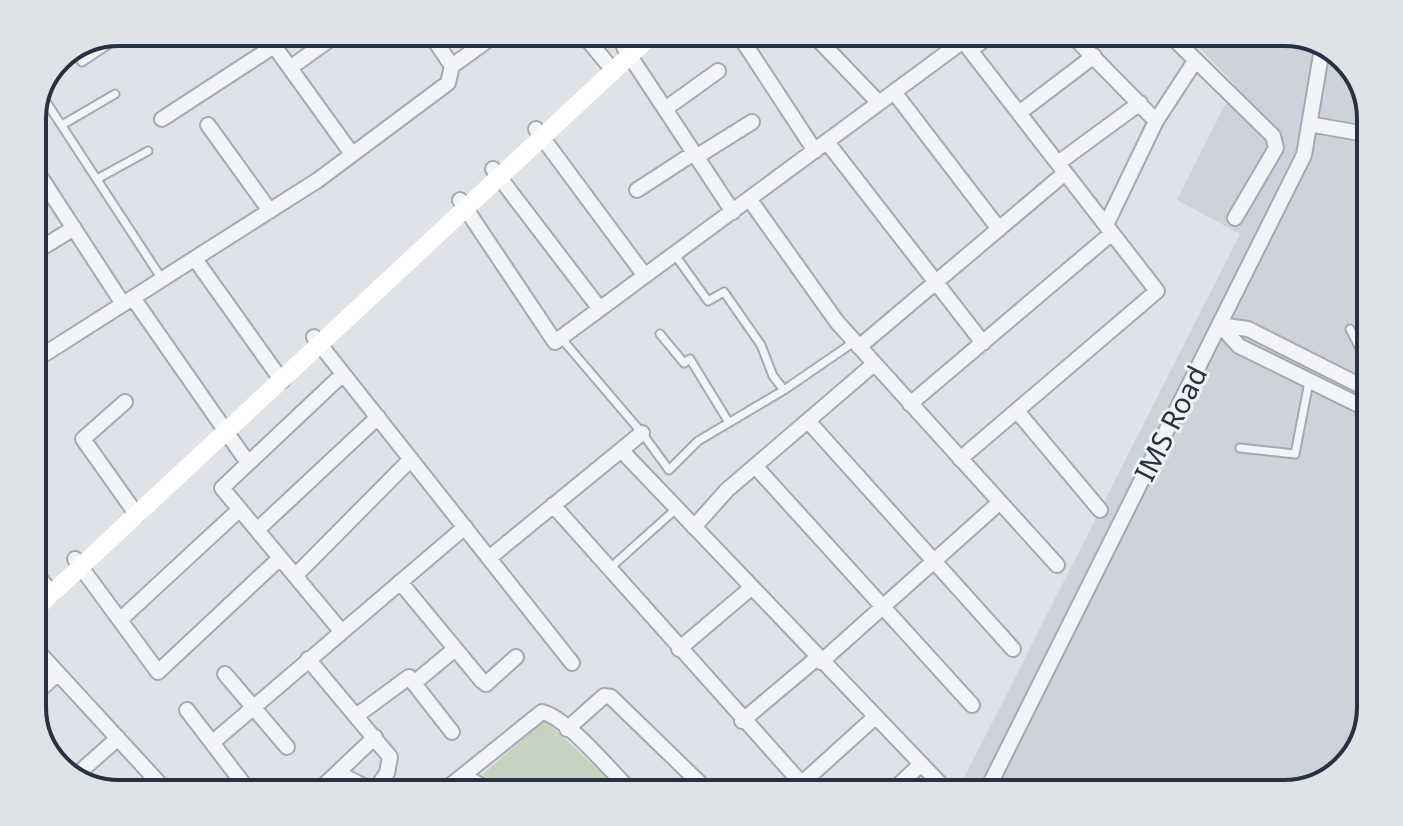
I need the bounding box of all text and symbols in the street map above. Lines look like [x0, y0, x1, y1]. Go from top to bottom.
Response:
street label: IMS Road [1125, 359, 1215, 487]

